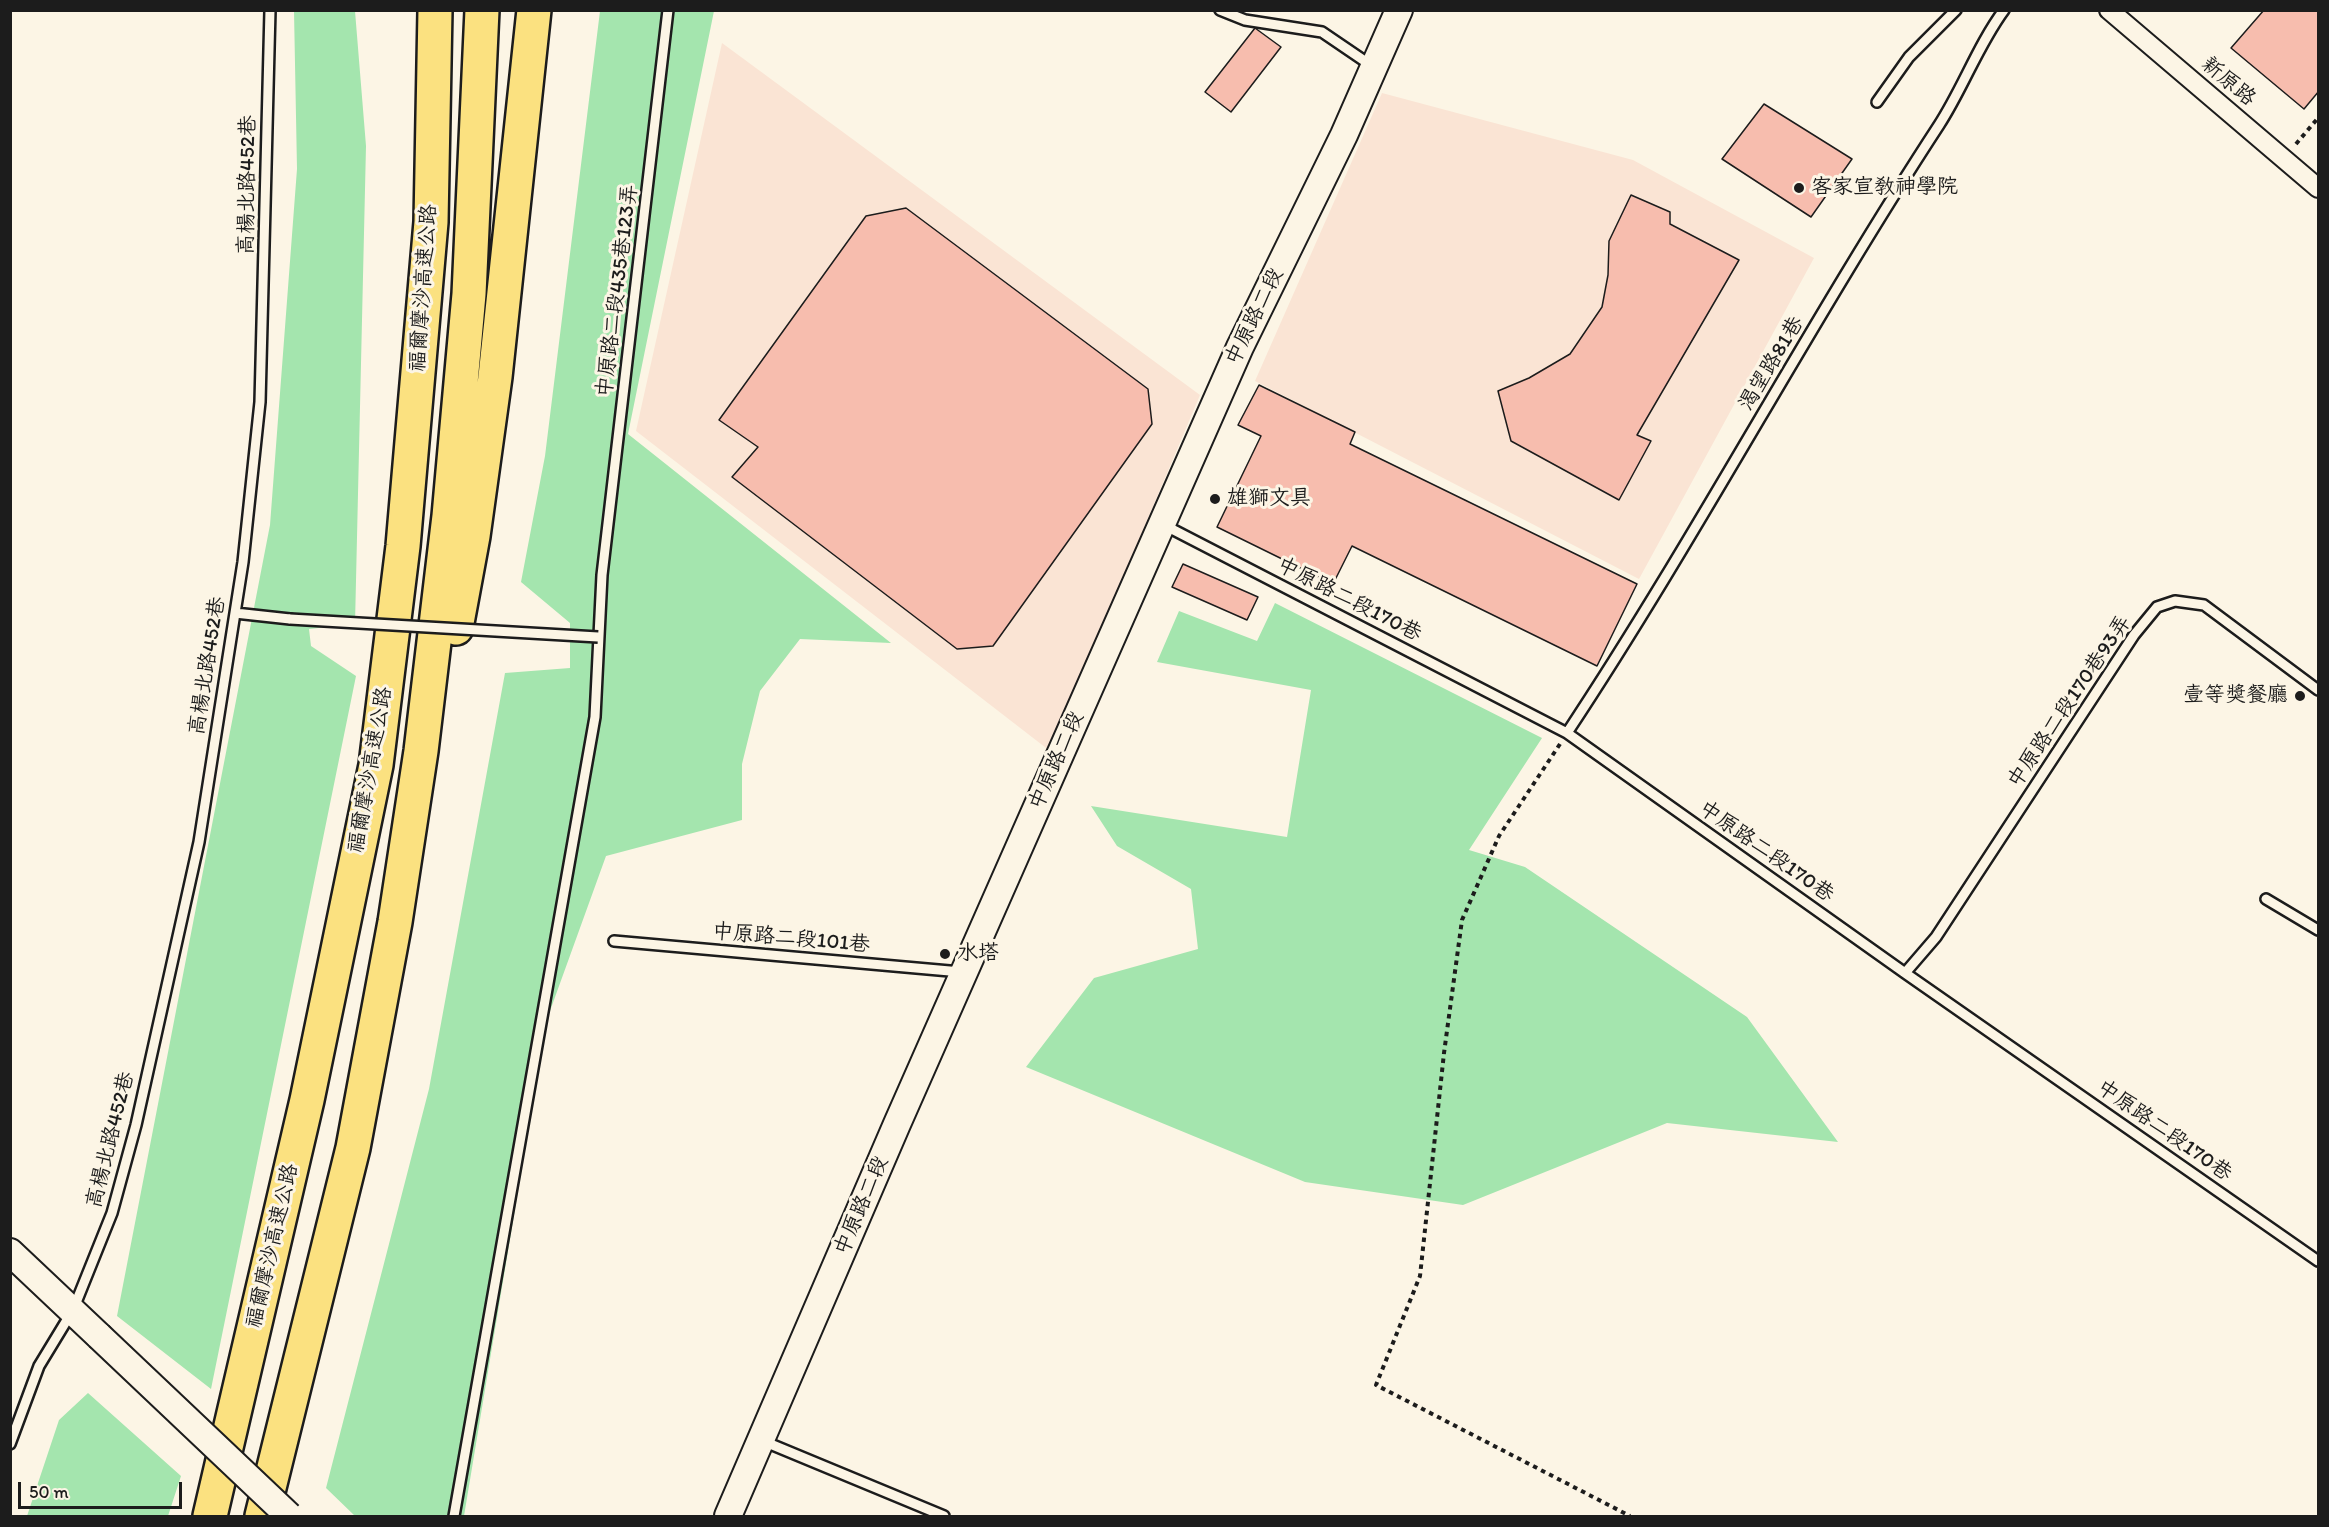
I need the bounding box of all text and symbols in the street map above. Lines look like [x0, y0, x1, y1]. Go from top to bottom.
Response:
street label: 新原路 [2196, 52, 2260, 112]
street label: 高楊北路452巷 [234, 115, 262, 255]
place label: 客家宣教神學院 [1811, 175, 1958, 201]
marker: 客家宣教神學院 [1792, 181, 1806, 195]
street label: 中原路二段435巷123弄 [592, 183, 644, 399]
street label: 福爾摩沙高速公路 [406, 203, 442, 373]
street label: 中原路二段 [1221, 264, 1289, 370]
street label: 渴望路81巷 [1734, 312, 1810, 416]
place label: 雄獅文具 [1227, 486, 1311, 512]
marker: 雄獅文具 [1208, 492, 1222, 506]
street label: 中原路二段170巷 [1272, 553, 1426, 647]
street label: 高楊北路452巷 [185, 595, 231, 737]
street label: 中原路二段170巷93弄 [2003, 611, 2137, 793]
place label: 壹等獎餐廳 [2183, 683, 2288, 709]
street label: 福爾摩沙高速公路 [344, 685, 398, 855]
marker: 壹等獎餐廳 [2293, 689, 2307, 703]
street label: 中原路二段 [1024, 708, 1090, 814]
street label: 中原路二段170巷 [1694, 796, 1838, 908]
street label: 中原路二段101巷 [711, 920, 871, 958]
place label: 水塔 [957, 941, 999, 967]
marker: 水塔 [938, 947, 952, 961]
street label: 高楊北路452巷 [82, 1069, 140, 1211]
street label: 中原路二段170巷 [2092, 1075, 2236, 1187]
street label: 中原路二段 [830, 1153, 894, 1259]
street label: 福爾摩沙高速公路 [242, 1161, 304, 1331]
scale bar [21, 1470, 184, 1508]
text: 50 m [29, 1481, 69, 1503]

